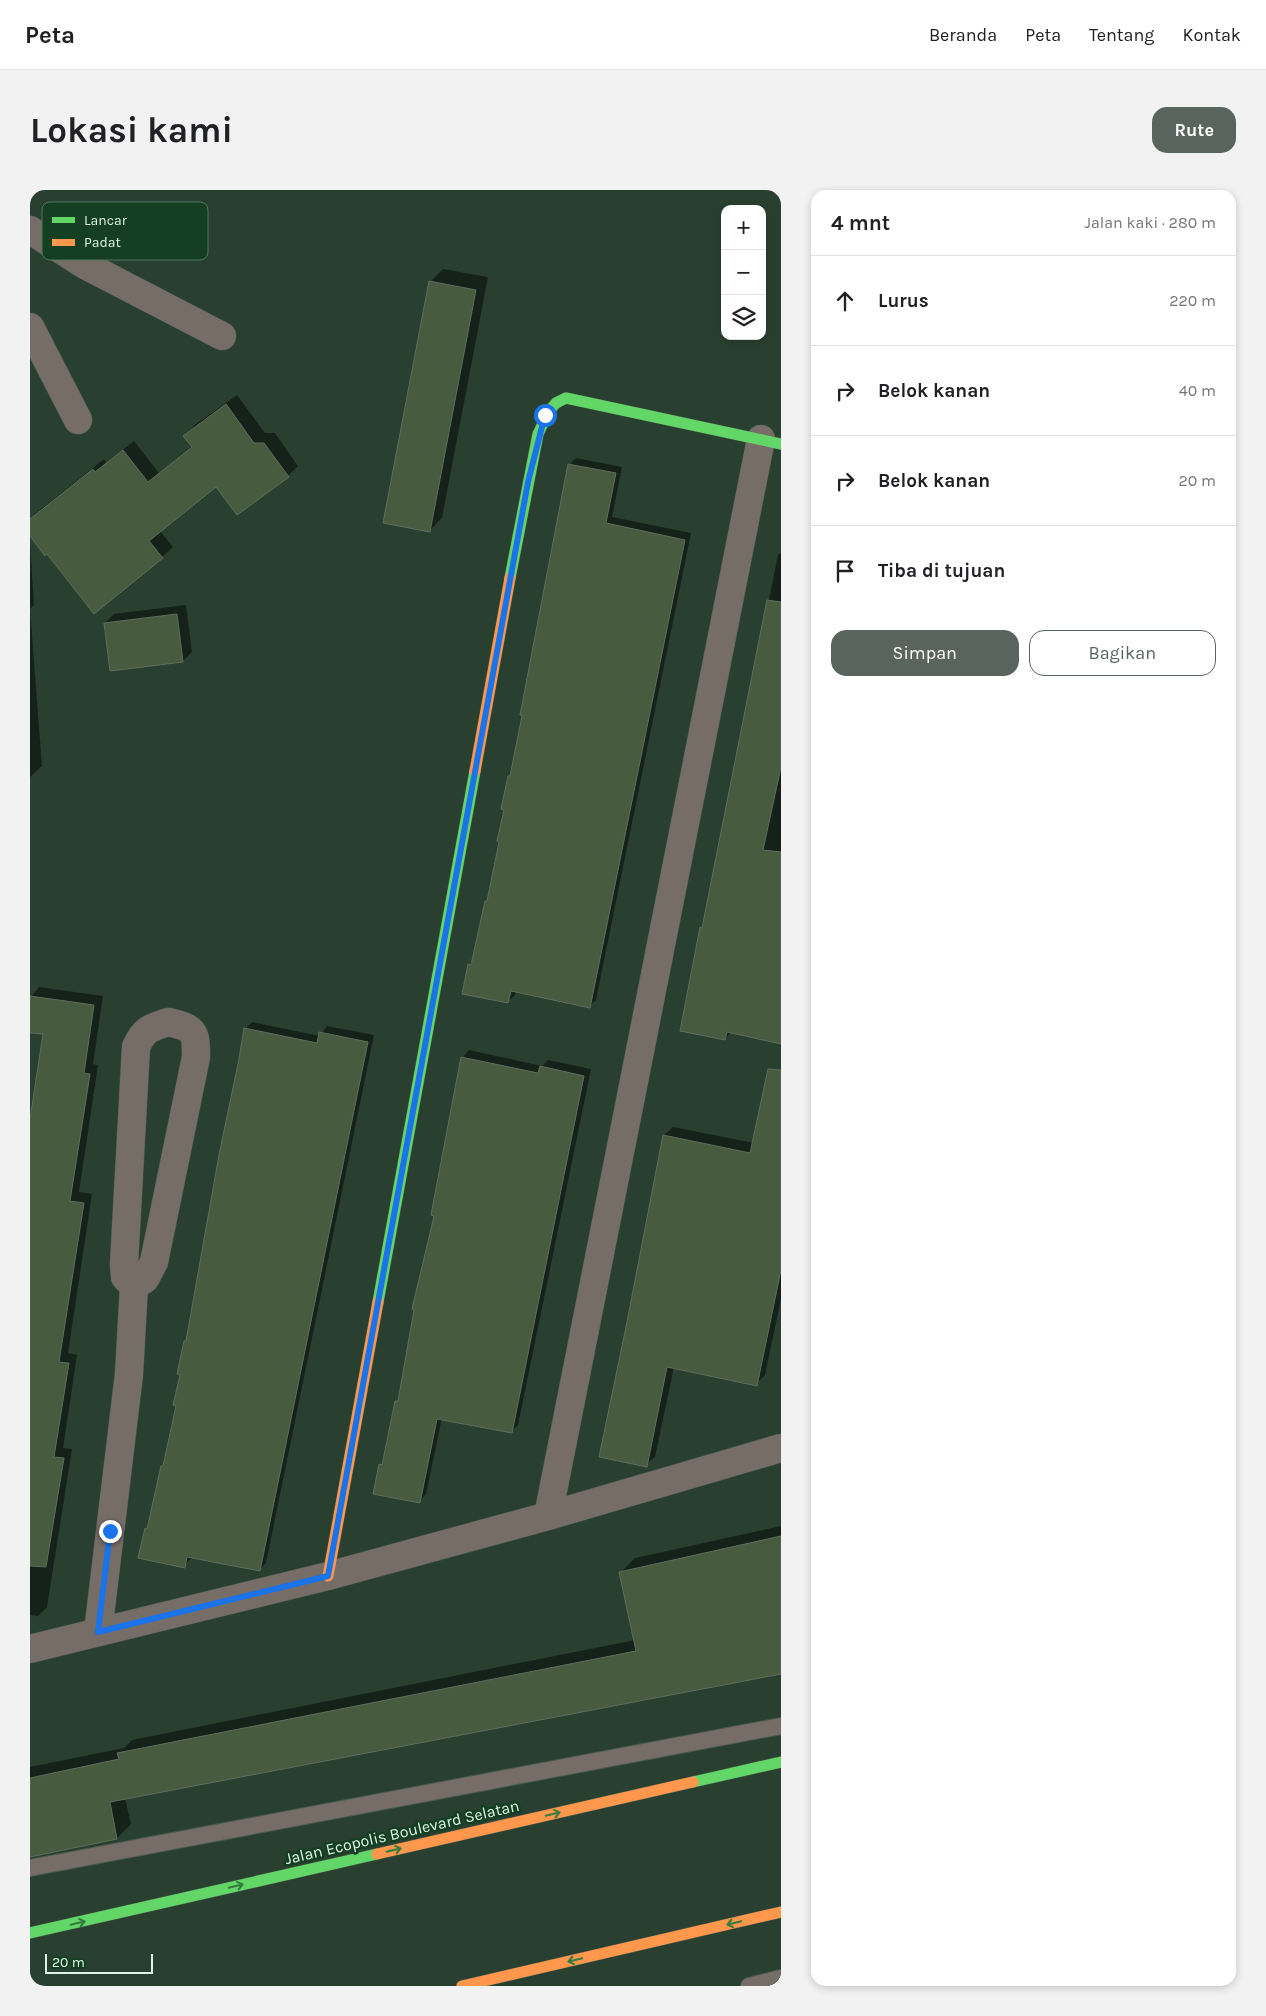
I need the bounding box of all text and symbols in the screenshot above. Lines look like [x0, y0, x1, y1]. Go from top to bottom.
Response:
text: Peta [25, 21, 75, 49]
text: Beranda [929, 24, 997, 46]
text: Peta [1025, 24, 1061, 46]
text: Tentang [1089, 24, 1155, 46]
text: Kontak [1183, 24, 1241, 46]
button: Rute [1152, 107, 1236, 153]
text: Lokasi kami [30, 110, 233, 151]
legend [42, 202, 208, 260]
map controls [721, 205, 766, 340]
button: + [721, 205, 766, 250]
text: 4 mnt [831, 211, 890, 235]
text: Lancar [84, 212, 128, 229]
text: Jalan kaki · 280 m [1085, 213, 1216, 232]
text: Padat [84, 234, 121, 251]
button: − [721, 250, 766, 295]
icon: ahead [831, 287, 859, 315]
text: Lurus [878, 290, 929, 312]
text: 220 m [1169, 291, 1216, 310]
button: layers [721, 295, 766, 340]
icon: right [831, 377, 859, 405]
text: Belok kanan [878, 380, 990, 402]
text: 40 m [1179, 381, 1216, 400]
route start [534, 404, 557, 427]
icon: right [831, 467, 859, 495]
text: Belok kanan [878, 470, 990, 492]
text: 20 m [1178, 471, 1216, 490]
icon: arrive [831, 557, 859, 585]
text: Tiba di tujuan [878, 560, 1005, 582]
button: Simpan [831, 630, 1019, 676]
button: Bagikan [1029, 630, 1216, 676]
route end [99, 1520, 122, 1543]
street label: Jalan Ecopolis Boulevard Selatan [283, 1796, 521, 1868]
one-way arrow [544, 1809, 560, 1818]
one-way arrow [386, 1845, 402, 1854]
one-way arrow [228, 1881, 244, 1890]
one-way arrow [69, 1917, 85, 1927]
one-way arrow [726, 1919, 742, 1928]
scale bar [45, 1951, 152, 1974]
text: 20 m [52, 1954, 85, 1971]
one-way arrow [568, 1956, 584, 1965]

